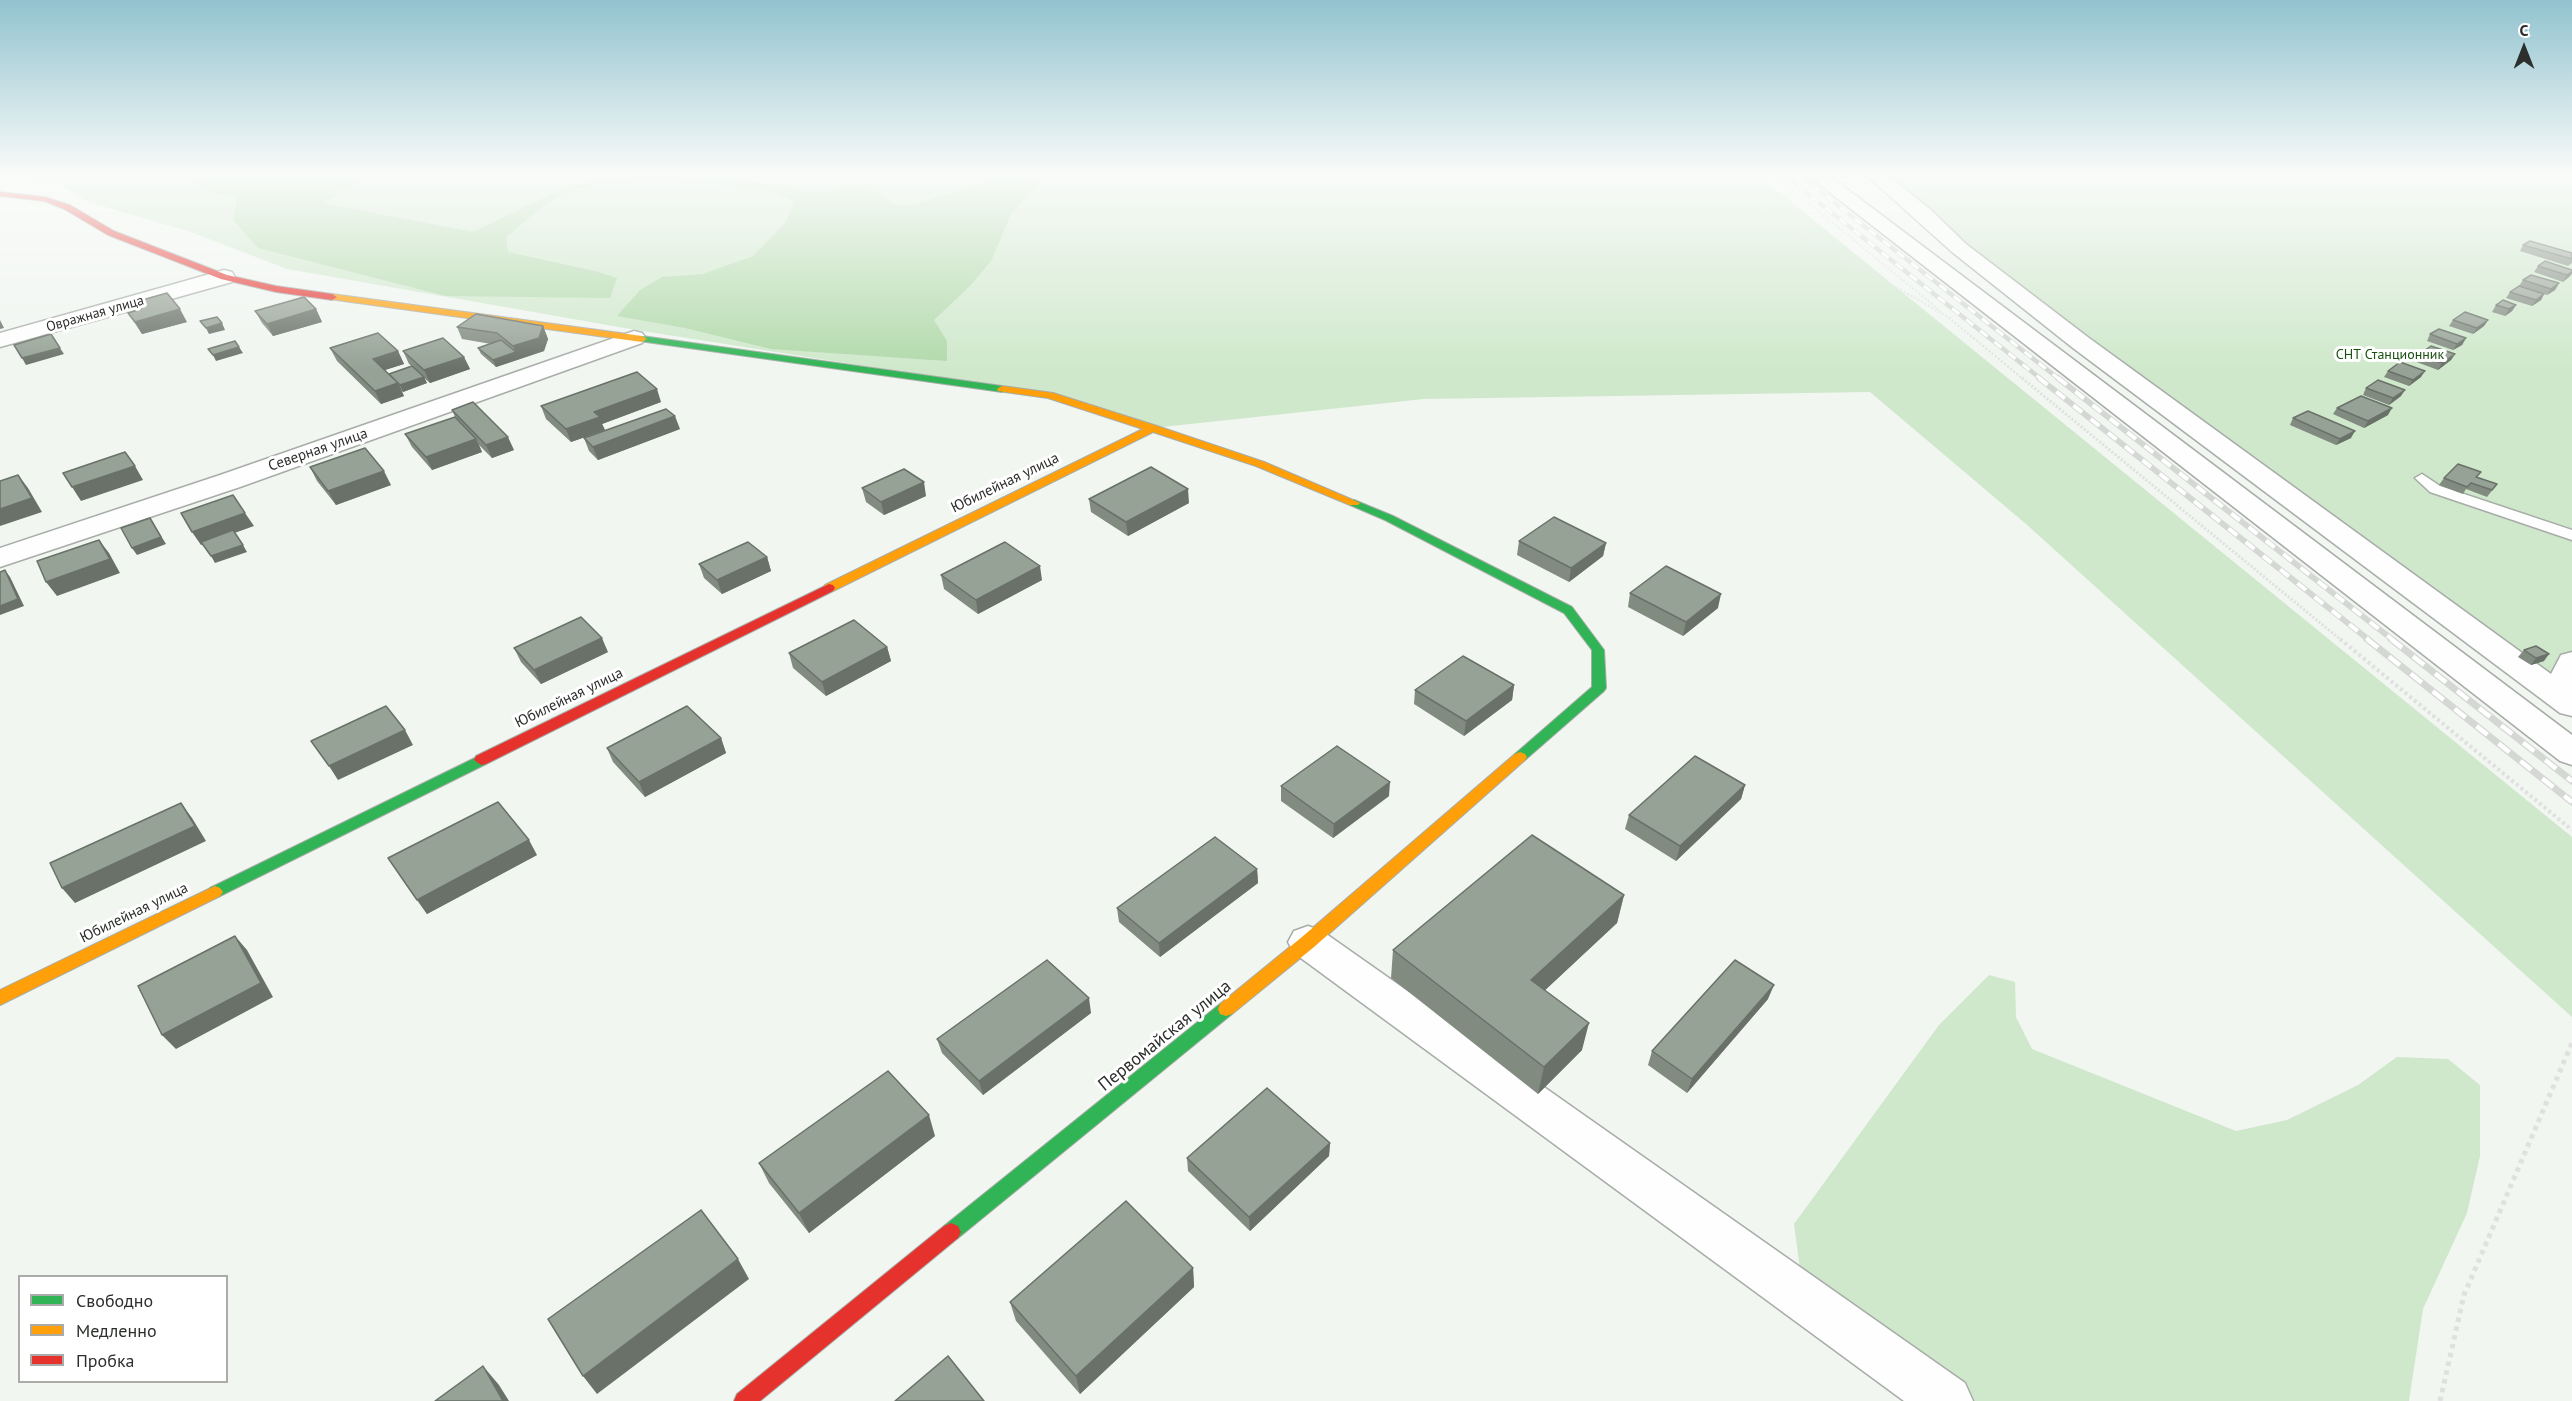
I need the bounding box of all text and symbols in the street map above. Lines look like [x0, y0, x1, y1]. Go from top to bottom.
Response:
north arrow [2494, 18, 2554, 78]
text: С [2520, 20, 2528, 40]
street label: Овражная улица [44, 292, 146, 336]
park label: СНТ Станционник [2336, 347, 2444, 363]
street label: Северная улица [266, 425, 370, 475]
street label: Юбилейная улица [948, 449, 1062, 517]
street label: Юбилейная улица [512, 664, 626, 732]
street label: Юбилейная улица [77, 879, 191, 947]
street label: Первомайская улица [1094, 976, 1236, 1096]
legend [18, 1275, 228, 1383]
text: Свободно [76, 1289, 153, 1312]
text: Медленно [76, 1319, 157, 1342]
text: Пробка [76, 1349, 134, 1372]

